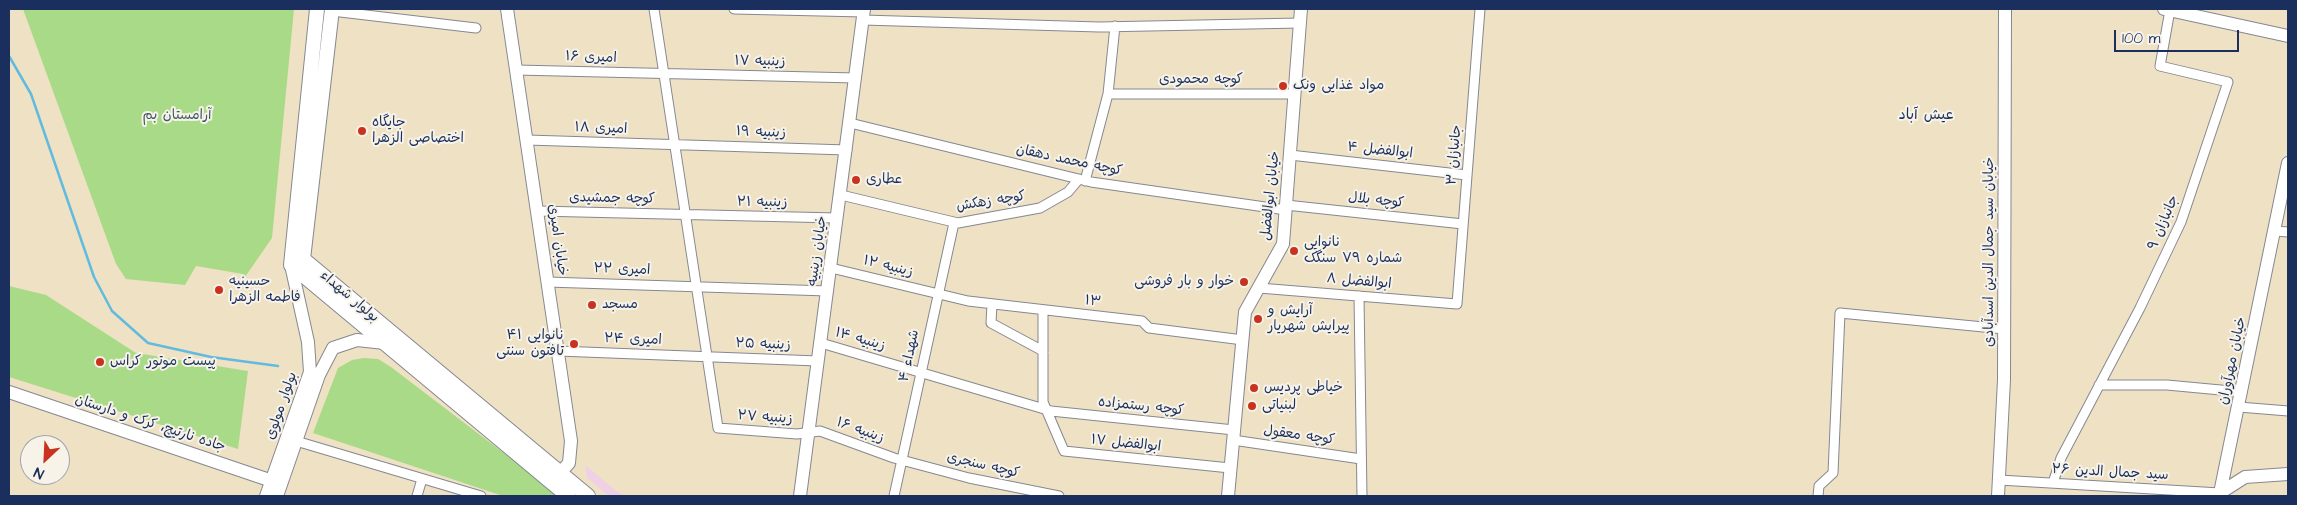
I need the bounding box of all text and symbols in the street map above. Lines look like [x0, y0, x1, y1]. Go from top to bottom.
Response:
scale bar [2117, 20, 2242, 52]
text: 100 m [2122, 28, 2161, 49]
street label: امیری ۱۶ [565, 49, 617, 67]
street label: زینبیه ۱۷ [734, 53, 786, 71]
street label: کوچه محمودی [1159, 72, 1243, 88]
place label: مواد غذایی ونک [1293, 78, 1384, 94]
marker: مواد غذایی ونک [1277, 80, 1289, 92]
district label: عیش آباد [1898, 107, 1954, 125]
park label: آرامستان بم [142, 108, 212, 124]
place label: جایگاه اختصاصی الزهرا [372, 115, 464, 148]
street label: امیری ۱۸ [574, 120, 628, 138]
street label: زینبیه ۱۹ [736, 124, 786, 142]
street label: جانبازان ۳ [1444, 124, 1466, 186]
marker: جایگاه اختصاصی الزهرا [356, 125, 368, 137]
street label: ابوالفضل ۴ [1346, 139, 1414, 163]
street label: کوچه محمد دهقان [1014, 142, 1124, 180]
street label: خیابان ابوالفضل [1258, 150, 1284, 242]
street label: خیابان سید جمال الدین اسدآبادی [1982, 157, 1998, 347]
place label: عطاری [866, 172, 902, 188]
marker: عطاری [850, 174, 862, 186]
street label: کوچه زهکش [955, 188, 1027, 216]
street label: کوچه جمشیدی [569, 190, 655, 208]
street label: کوچه بلال [1347, 190, 1405, 212]
street label: جانبازان ۹ [2145, 193, 2183, 253]
street label: زینبیه ۲۱ [737, 194, 787, 212]
street label: خیابان امیری [544, 203, 570, 277]
street label: خیابان زینبیه [805, 215, 831, 287]
place label: نانوایی شماره ۷۹ سنگک [1304, 235, 1402, 268]
marker: نانوایی شماره ۷۹ سنگک [1288, 245, 1300, 257]
street label: زینبیه ۱۲ [861, 253, 915, 281]
street label: امیری ۲۲ [593, 261, 651, 279]
street label: بولوار شهداء [316, 268, 382, 326]
street label: ابوالفضل ۸ [1326, 271, 1392, 293]
place label: حسینیه فاطمه الزهرا [229, 274, 301, 306]
place label: خوار و بار فروشی [1134, 274, 1234, 290]
marker: خوار و بار فروشی [1238, 276, 1250, 288]
marker: حسینیه فاطمه الزهرا [213, 284, 225, 296]
street label: ۱۳ [1084, 293, 1102, 311]
place label: مسجد [602, 297, 638, 313]
marker: مسجد [586, 299, 598, 311]
place label: آرایش و پیرایش شهریار [1268, 303, 1349, 336]
marker: آرایش و پیرایش شهریار [1252, 313, 1264, 325]
street label: خیابان مهرآوران [2215, 316, 2251, 406]
street label: زینبیه ۱۴ [833, 325, 887, 355]
place label: نانوایی ۴۱ تافتون سنتی [496, 328, 564, 361]
street label: شهداء ۴ [896, 328, 924, 384]
street label: امیری ۲۴ [604, 331, 662, 349]
street label: زینبیه ۲۵ [735, 336, 791, 354]
marker: نانوایی ۴۱ تافتون سنتی [568, 338, 580, 350]
place label: پیست موتور کراس [110, 354, 216, 370]
marker: پیست موتور کراس [94, 356, 106, 368]
street label: بولوار مولوی [263, 370, 301, 442]
place label: خیاطی پردیس [1264, 380, 1343, 396]
marker: خیاطی پردیس [1248, 382, 1260, 394]
street label: جاده نارتیچ، کرک و دارستان [73, 392, 227, 456]
street label: کوچه رستمزاده [1097, 394, 1185, 420]
place label: لبنیاتی [1262, 398, 1296, 414]
marker: لبنیاتی [1246, 400, 1258, 412]
street label: زینبیه ۲۷ [737, 408, 793, 428]
street label: زینبیه ۱۶ [834, 415, 886, 447]
street label: کوچه معقول [1262, 423, 1336, 449]
street label: ابوالفضل ۱۷ [1090, 432, 1162, 456]
north arrow [20, 435, 70, 485]
street label: کوچه سنجری [945, 449, 1021, 483]
text: N [31, 462, 47, 484]
street label: سید جمال الدین ۲۶ [2051, 462, 2169, 484]

